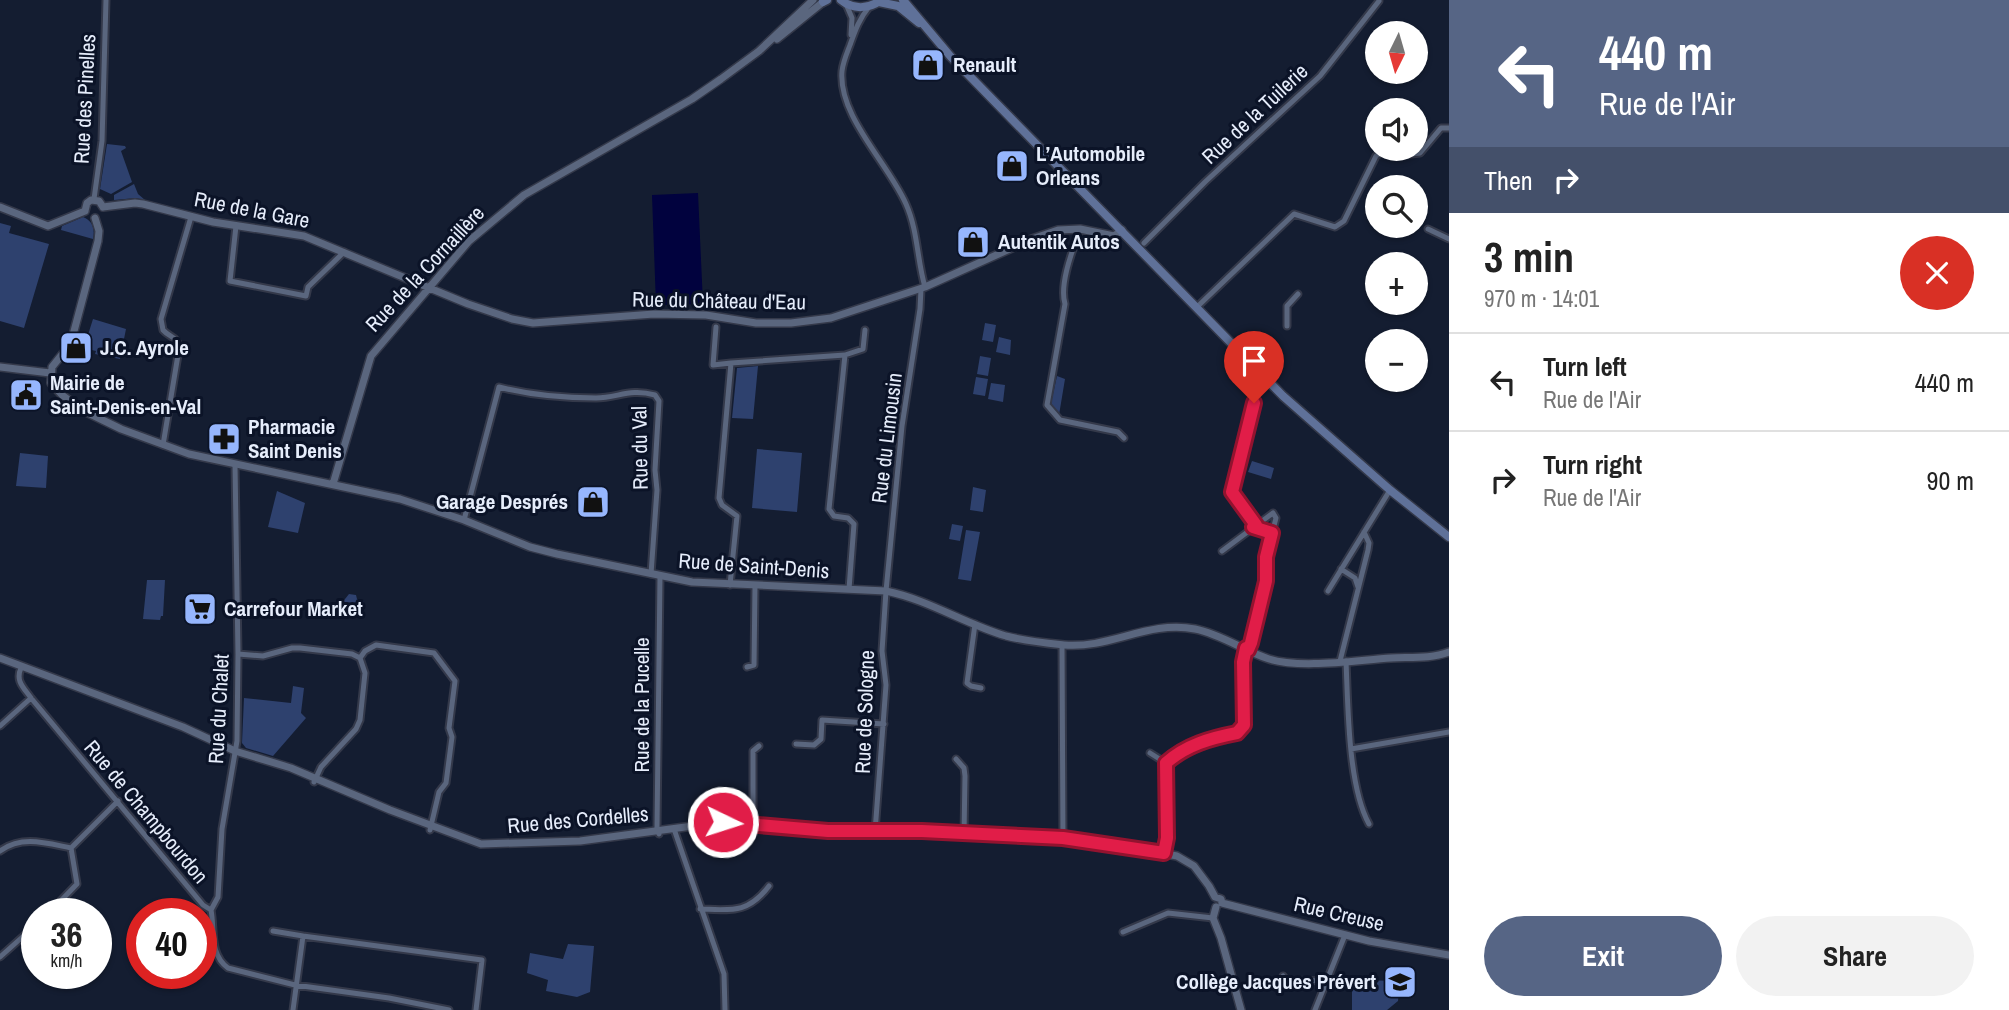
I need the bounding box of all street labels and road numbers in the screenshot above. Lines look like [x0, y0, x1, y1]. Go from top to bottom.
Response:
street label: Rue des Pinelles [67, 33, 102, 165]
street label: Rue de la Tuilerie [1195, 57, 1314, 170]
street label: Rue de la Gare [192, 184, 312, 235]
street label: Rue de la Cornaillère [359, 199, 491, 338]
street label: Rue du Château d'Eau [632, 284, 806, 317]
street label: Rue du Limousin [864, 371, 909, 505]
street label: Rue du Val [624, 406, 655, 490]
street label: Rue de Saint-Denis [678, 546, 830, 585]
street label: Rue de la Pucelle [627, 638, 656, 772]
street label: Rue de Sologne [848, 650, 881, 774]
street label: Rue du Chalet [201, 653, 236, 765]
street label: Rue de Champbourdon [78, 734, 215, 890]
street label: Rue des Cordelles [506, 799, 650, 840]
street label: Rue Creuse [1291, 889, 1387, 938]

